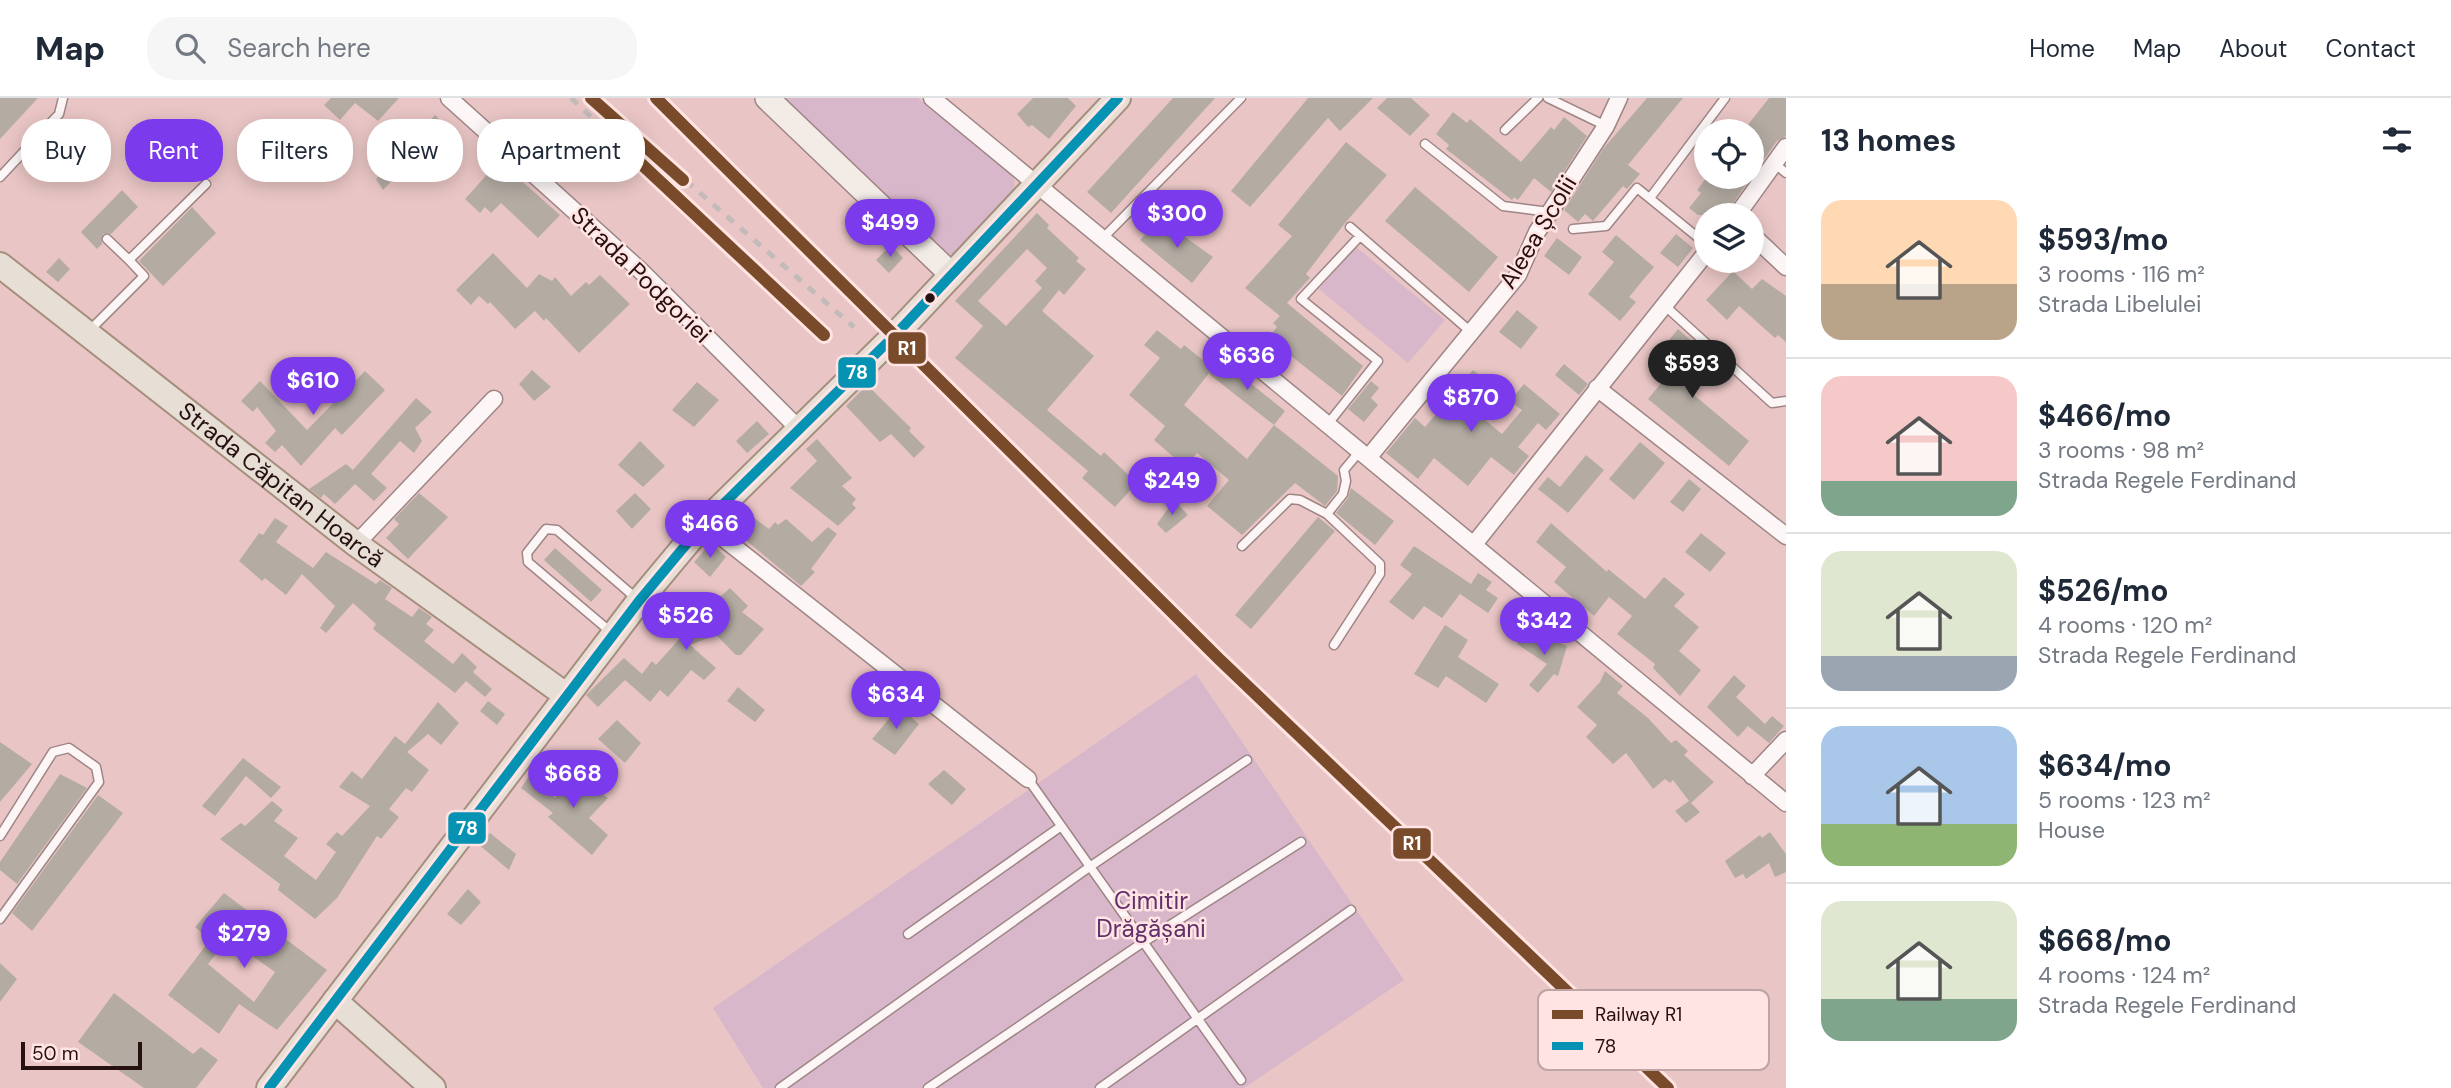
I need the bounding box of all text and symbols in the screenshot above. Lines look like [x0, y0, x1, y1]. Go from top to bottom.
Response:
search box [147, 17, 637, 80]
text: Map [35, 27, 105, 70]
icon: search [171, 29, 209, 67]
text: Search here [227, 31, 371, 65]
text: Home [2029, 33, 2095, 64]
text: Map [2133, 33, 2181, 64]
text: About [2219, 33, 2288, 64]
text: Contact [2326, 33, 2416, 64]
chip: Buy [21, 119, 111, 182]
chip: Rent [125, 119, 223, 182]
chip: Filters [237, 119, 353, 182]
chip: New [367, 119, 463, 182]
chip: Apartment [477, 119, 645, 182]
map controls [1694, 119, 1764, 273]
button: locate [1694, 119, 1764, 189]
text: 13 homes [1821, 121, 1956, 160]
icon: filters [2378, 121, 2416, 159]
street label: Aleea Școlii [1492, 169, 1583, 294]
pin: $300 [1136, 190, 1218, 250]
text: $300 [1147, 198, 1207, 228]
street label: Strada Podgoriei [565, 200, 718, 350]
pin: $499 [849, 200, 931, 259]
button: layers [1694, 203, 1764, 273]
text: $499 [861, 207, 919, 237]
text: $593/mo [2038, 220, 2169, 259]
icon: home [1877, 228, 1961, 312]
text: 3 rooms · 116 m² [2038, 259, 2205, 289]
text: Strada Libelulei [2038, 289, 2202, 319]
unlabelled marker [923, 291, 937, 305]
line badge: R1 [887, 331, 927, 365]
pin: $636 [1206, 332, 1288, 392]
text: R1 [898, 336, 916, 361]
text: $636 [1219, 340, 1275, 370]
pin: $593 [1651, 341, 1733, 400]
text: $593 [1664, 348, 1720, 378]
line badge: 78 [837, 356, 877, 389]
pin: $610 [272, 358, 354, 417]
text: 78 [846, 360, 868, 385]
text: $610 [286, 365, 340, 395]
pin: $870 [1430, 374, 1512, 434]
text: $870 [1443, 382, 1499, 412]
street label: Strada Căpitan Hoarcă [172, 395, 390, 574]
text: $466/mo [2038, 396, 2171, 435]
icon: home [1877, 404, 1961, 488]
text: 3 rooms · 98 m² [2038, 435, 2204, 465]
pin: $249 [1131, 458, 1213, 517]
text: $249 [1144, 465, 1200, 495]
text: Strada Regele Ferdinand [2038, 465, 2296, 495]
pin: $466 [669, 500, 751, 560]
text: $466 [681, 508, 739, 538]
text: $526/mo [2038, 571, 2169, 610]
icon: home [1877, 579, 1961, 663]
pin: $526 [645, 592, 727, 652]
pin: $342 [1503, 598, 1585, 657]
text: $526 [658, 600, 714, 630]
text: $342 [1516, 605, 1572, 635]
text: 4 rooms · 120 m² [2038, 610, 2212, 640]
text: Strada Regele Ferdinand [2038, 640, 2296, 670]
pin: $634 [855, 672, 937, 731]
text: $634 [867, 679, 925, 709]
text: $634/mo [2038, 746, 2172, 785]
pin: $668 [532, 750, 614, 810]
icon: home [1877, 754, 1961, 838]
text: $668 [544, 758, 602, 788]
text: 5 rooms · 123 m² [2038, 785, 2211, 815]
line badge: 78 [447, 811, 487, 845]
text: House [2038, 815, 2105, 845]
text: 78 [456, 816, 478, 841]
line badge: R1 [1392, 827, 1432, 860]
text: R1 [1403, 831, 1421, 856]
park label: Cimitir Drăgășani [1096, 885, 1206, 944]
pin: $279 [203, 910, 285, 970]
text: $279 [217, 918, 271, 948]
text: $668/mo [2038, 921, 2172, 960]
icon: home [1877, 929, 1961, 1013]
text: 4 rooms · 124 m² [2038, 960, 2210, 990]
legend [1538, 990, 1769, 1070]
text: Strada Regele Ferdinand [2038, 990, 2296, 1020]
text: Railway R1 [1595, 1002, 1682, 1027]
text: 78 [1595, 1034, 1616, 1059]
scale bar [21, 1039, 142, 1071]
text: 50 m [32, 1041, 79, 1066]

